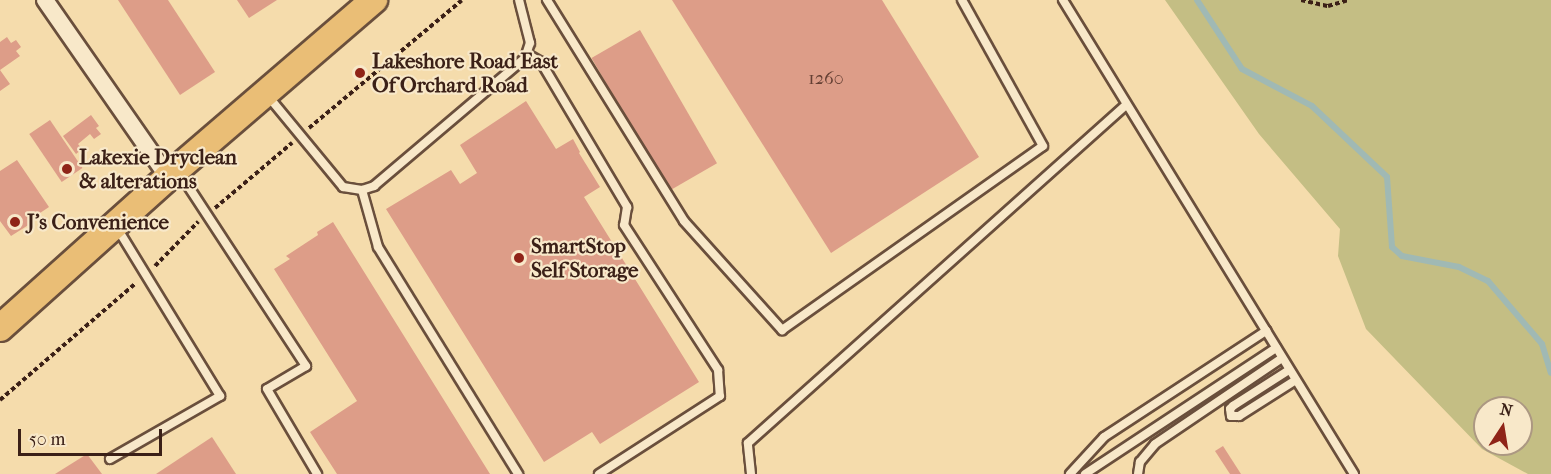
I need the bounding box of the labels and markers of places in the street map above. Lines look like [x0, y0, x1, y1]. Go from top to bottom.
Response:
place label: Lakeshore Road East Of Orchard Road [372, 48, 558, 98]
marker: Lakeshore Road East Of Orchard Road [353, 66, 367, 80]
place label: Lakexie Dryclean & alterations [79, 144, 237, 194]
marker: Lakexie Dryclean & alterations [60, 162, 74, 176]
place label: J's Convenience [27, 209, 169, 235]
marker: J's Convenience [8, 215, 22, 229]
place label: SmartStop Self Storage [531, 233, 638, 283]
marker: SmartStop Self Storage [512, 251, 526, 265]

